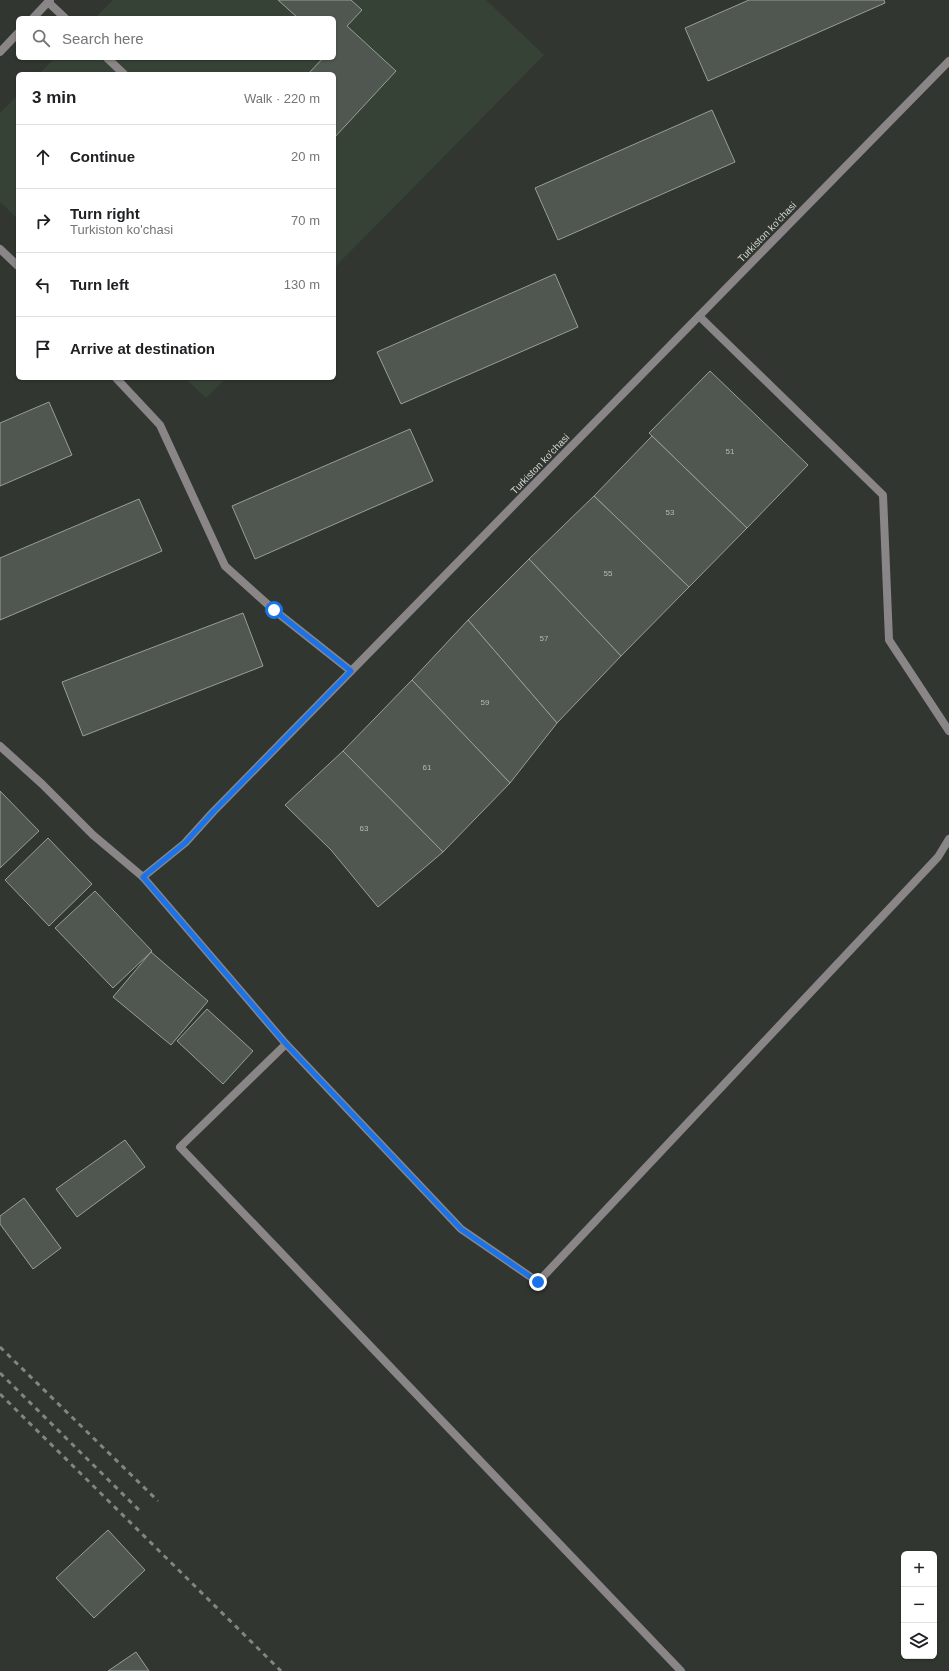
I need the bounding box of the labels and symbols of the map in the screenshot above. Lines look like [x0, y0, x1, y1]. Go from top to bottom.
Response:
street label: Turkiston ko'chasi [735, 200, 799, 264]
street label: Turkiston ko'chasi [508, 432, 572, 496]
house number: 51 [726, 447, 735, 456]
house number: 53 [666, 508, 675, 517]
house number: 55 [604, 569, 613, 578]
route start [265, 601, 283, 619]
house number: 57 [540, 634, 549, 643]
house number: 59 [481, 698, 490, 707]
house number: 61 [423, 763, 432, 772]
house number: 63 [360, 824, 369, 833]
route end [529, 1273, 547, 1291]

